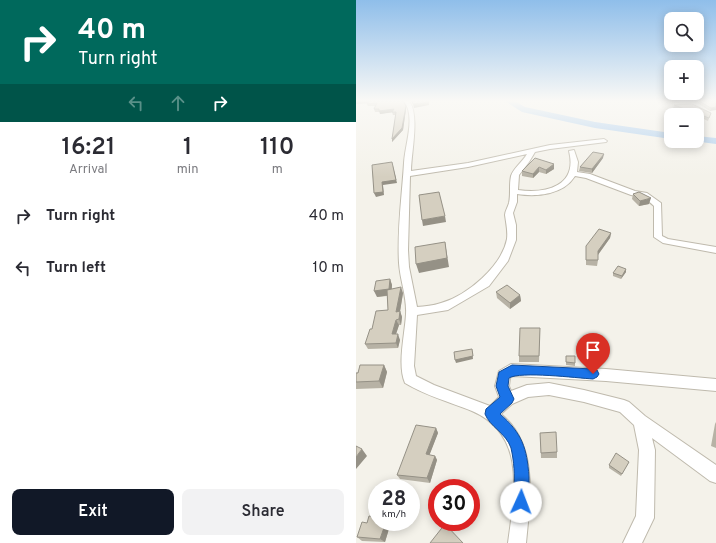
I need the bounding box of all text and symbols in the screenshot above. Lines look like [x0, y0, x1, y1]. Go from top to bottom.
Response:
map controls [664, 12, 704, 148]
button: search [664, 12, 704, 52]
text: 40 m [78, 13, 146, 49]
icon: right [12, 16, 64, 68]
text: Turn right [78, 48, 158, 71]
button: + [664, 60, 704, 100]
icon: left [125, 92, 147, 114]
icon: ahead [167, 92, 189, 114]
icon: right [209, 92, 231, 114]
button: − [664, 108, 704, 148]
text: 16:21 [62, 133, 115, 163]
text: 1 [183, 133, 192, 163]
text: 110 [260, 133, 294, 163]
text: Arrival [69, 162, 108, 178]
text: min [177, 162, 198, 178]
text: m [272, 162, 283, 178]
icon: right [12, 205, 34, 227]
text: Turn right [46, 207, 115, 226]
text: 40 m [309, 207, 344, 226]
icon: left [12, 257, 34, 279]
text: Turn left [46, 259, 106, 278]
text: 10 m [313, 259, 344, 278]
pin [576, 333, 610, 374]
icon: arrive [582, 339, 604, 361]
speed limit sign: 30 [428, 479, 480, 531]
position arrow [500, 481, 542, 523]
text: 28 [382, 487, 406, 513]
button: Exit [12, 489, 174, 535]
button: Share [182, 489, 344, 535]
text: km/h [382, 508, 406, 521]

